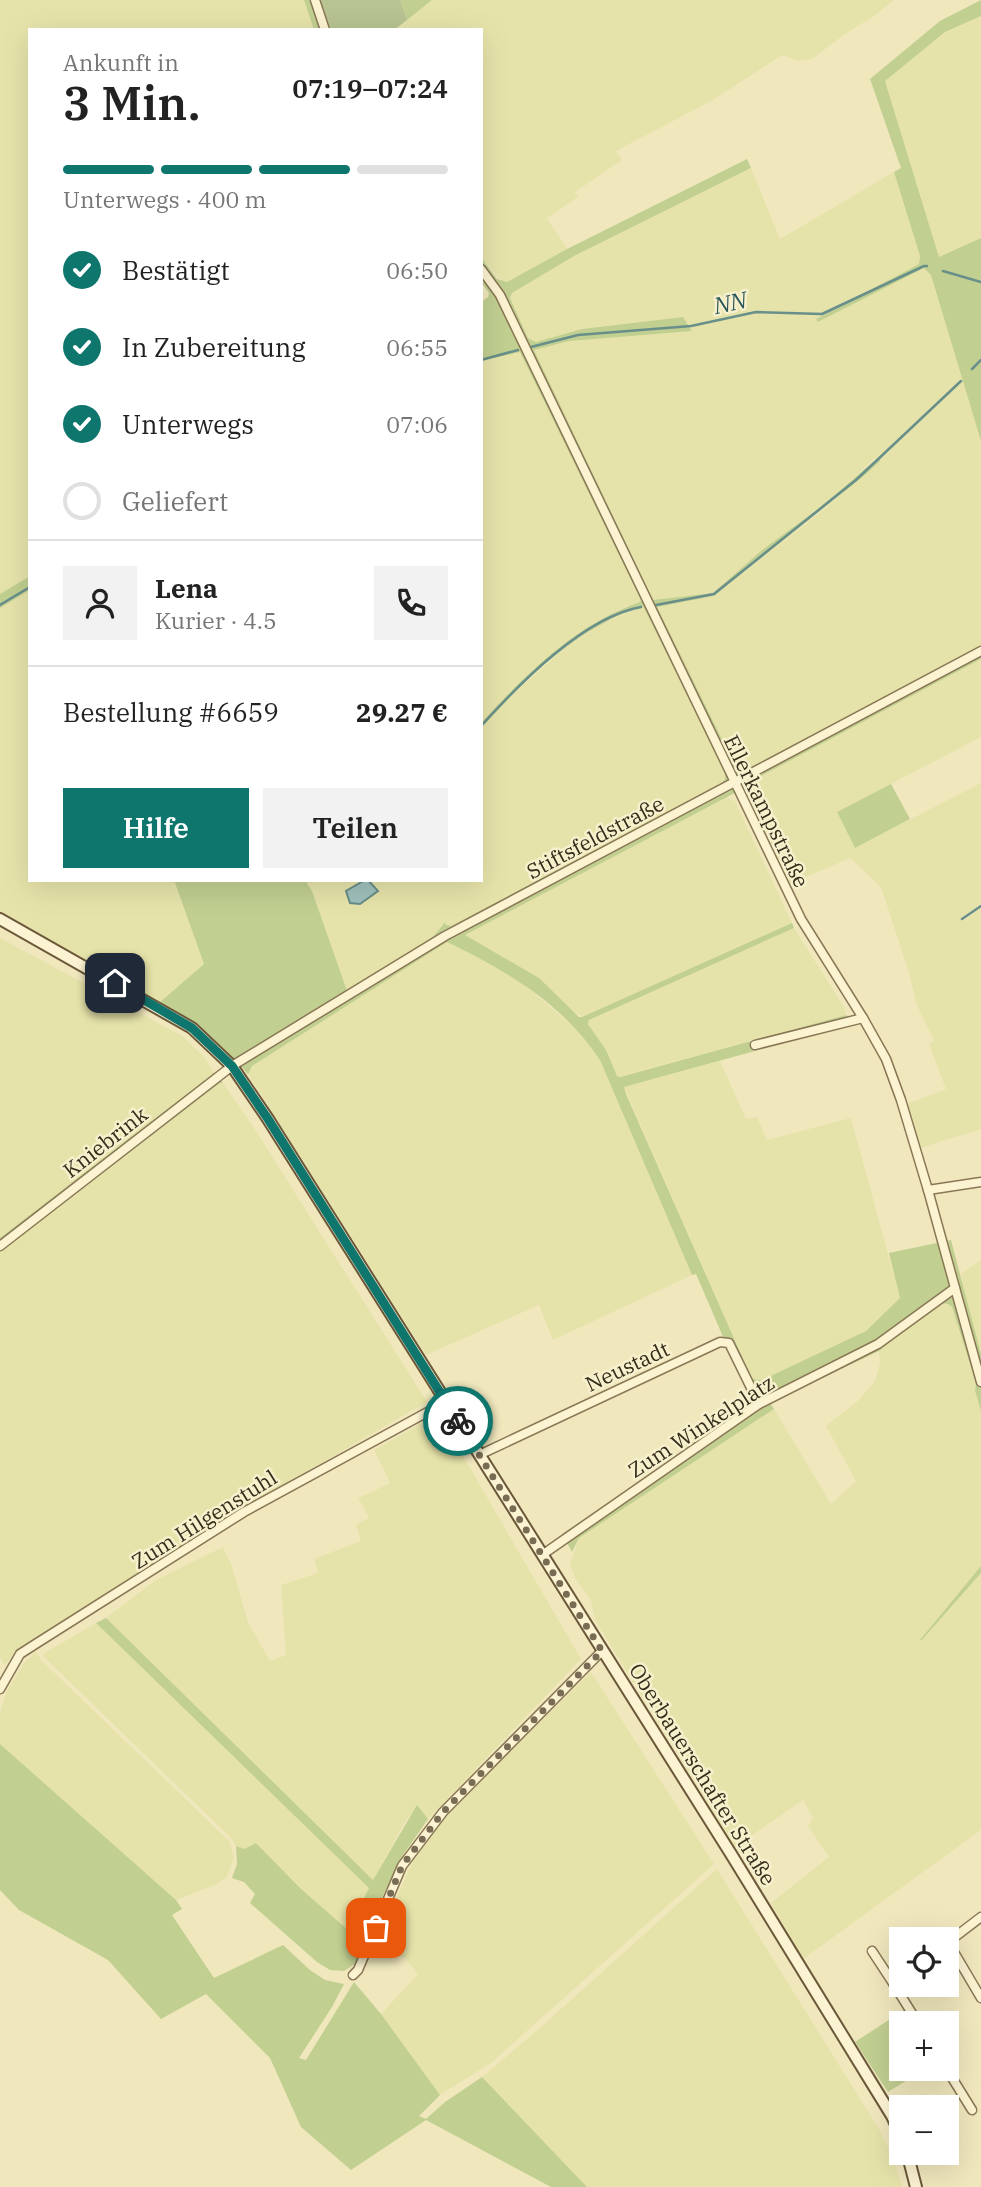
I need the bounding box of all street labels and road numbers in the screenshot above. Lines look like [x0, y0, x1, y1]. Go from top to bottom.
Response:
street label: Ellerkampstraße [718, 730, 816, 892]
street label: Stiftsfeldstraße [522, 789, 668, 885]
street label: Kniebrink [57, 1100, 154, 1184]
street label: Neustadt [580, 1334, 674, 1398]
street label: Zum Winkelplatz [622, 1368, 780, 1484]
street label: Zum Hilgenstuhl [126, 1463, 282, 1575]
street label: Oberbauerschafter Straße [623, 1658, 783, 1890]

